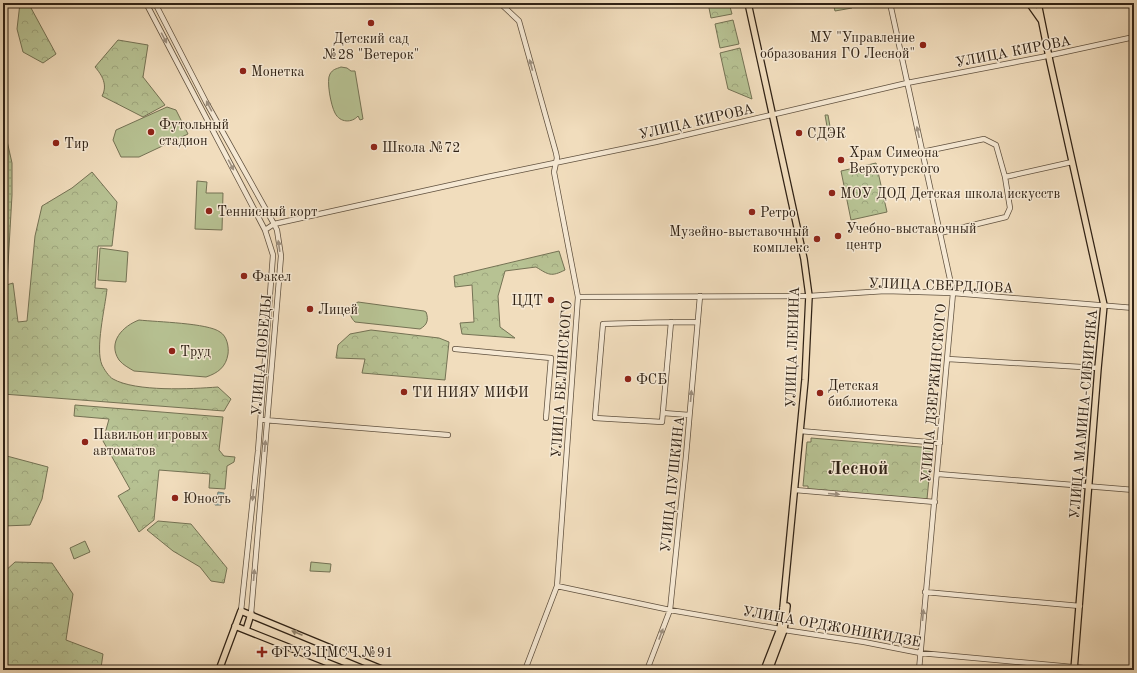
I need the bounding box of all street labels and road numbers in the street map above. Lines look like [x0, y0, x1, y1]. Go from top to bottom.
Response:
street label: УЛИЦА КИРОВА [954, 34, 1072, 70]
street label: УЛИЦА КИРОВА [638, 102, 755, 142]
street label: УЛИЦА СВЕРДЛОВА [868, 276, 1014, 296]
street label: УЛИЦА ЛЕНИНА [784, 286, 802, 408]
street label: УЛИЦА ПОБЕДЫ [250, 294, 274, 416]
street label: УЛИЦА БЕЛИНСКОГО [550, 300, 574, 458]
street label: УЛИЦА ДЗЕРЖИНСКОГО [919, 303, 949, 483]
street label: УЛИЦА МАМИНА-СИБИРЯКА [1068, 308, 1100, 519]
street label: УЛИЦА ПУШКИНА [659, 415, 687, 553]
street label: УЛИЦА ОРДЖОНИКИДЗЕ [741, 604, 922, 650]

